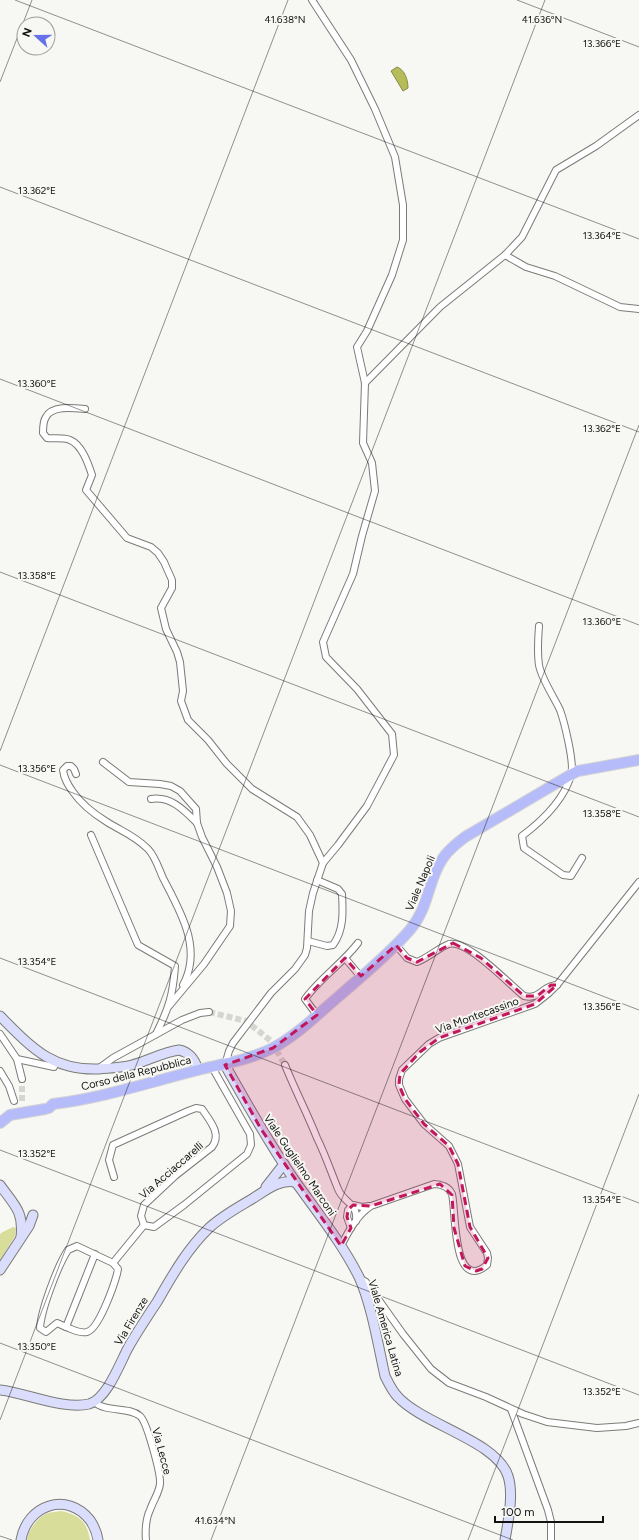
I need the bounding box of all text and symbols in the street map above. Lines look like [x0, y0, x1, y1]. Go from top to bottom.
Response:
text: 41.638°N [264, 13, 306, 26]
text: 41.636°N [522, 13, 562, 26]
north arrow [16, 16, 56, 56]
text: N [20, 26, 35, 39]
text: 13.366°E [583, 37, 621, 50]
text: 13.362°E [18, 184, 56, 197]
text: 13.364°E [583, 229, 621, 242]
text: 13.360°E [18, 377, 56, 390]
text: 13.362°E [583, 422, 621, 435]
text: 13.358°E [18, 569, 56, 582]
text: 13.360°E [583, 615, 621, 628]
text: 13.356°E [18, 762, 56, 775]
text: 13.358°E [583, 807, 621, 820]
street label: Viale Napoli [403, 854, 438, 913]
text: 13.354°E [18, 955, 56, 968]
street label: Via Montecassino [434, 994, 520, 1037]
text: 13.356°E [583, 1000, 621, 1013]
street label: Corso della Repubblica [80, 1054, 192, 1093]
street label: Viale Guglielmo Marconi [261, 1112, 338, 1218]
street label: Via Acciaccarelli [137, 1139, 206, 1202]
text: 13.352°E [18, 1147, 56, 1160]
text: 13.354°E [583, 1193, 621, 1206]
street label: Viale America Latina [365, 1278, 406, 1378]
street label: Via Firenze [112, 1295, 151, 1348]
text: 13.350°E [18, 1340, 57, 1353]
text: 13.352°E [583, 1385, 621, 1398]
street label: Via Lecce [149, 1426, 174, 1476]
scale bar [495, 1498, 603, 1524]
text: 100 m [501, 1505, 535, 1519]
text: 41.634°N [194, 1514, 236, 1527]

